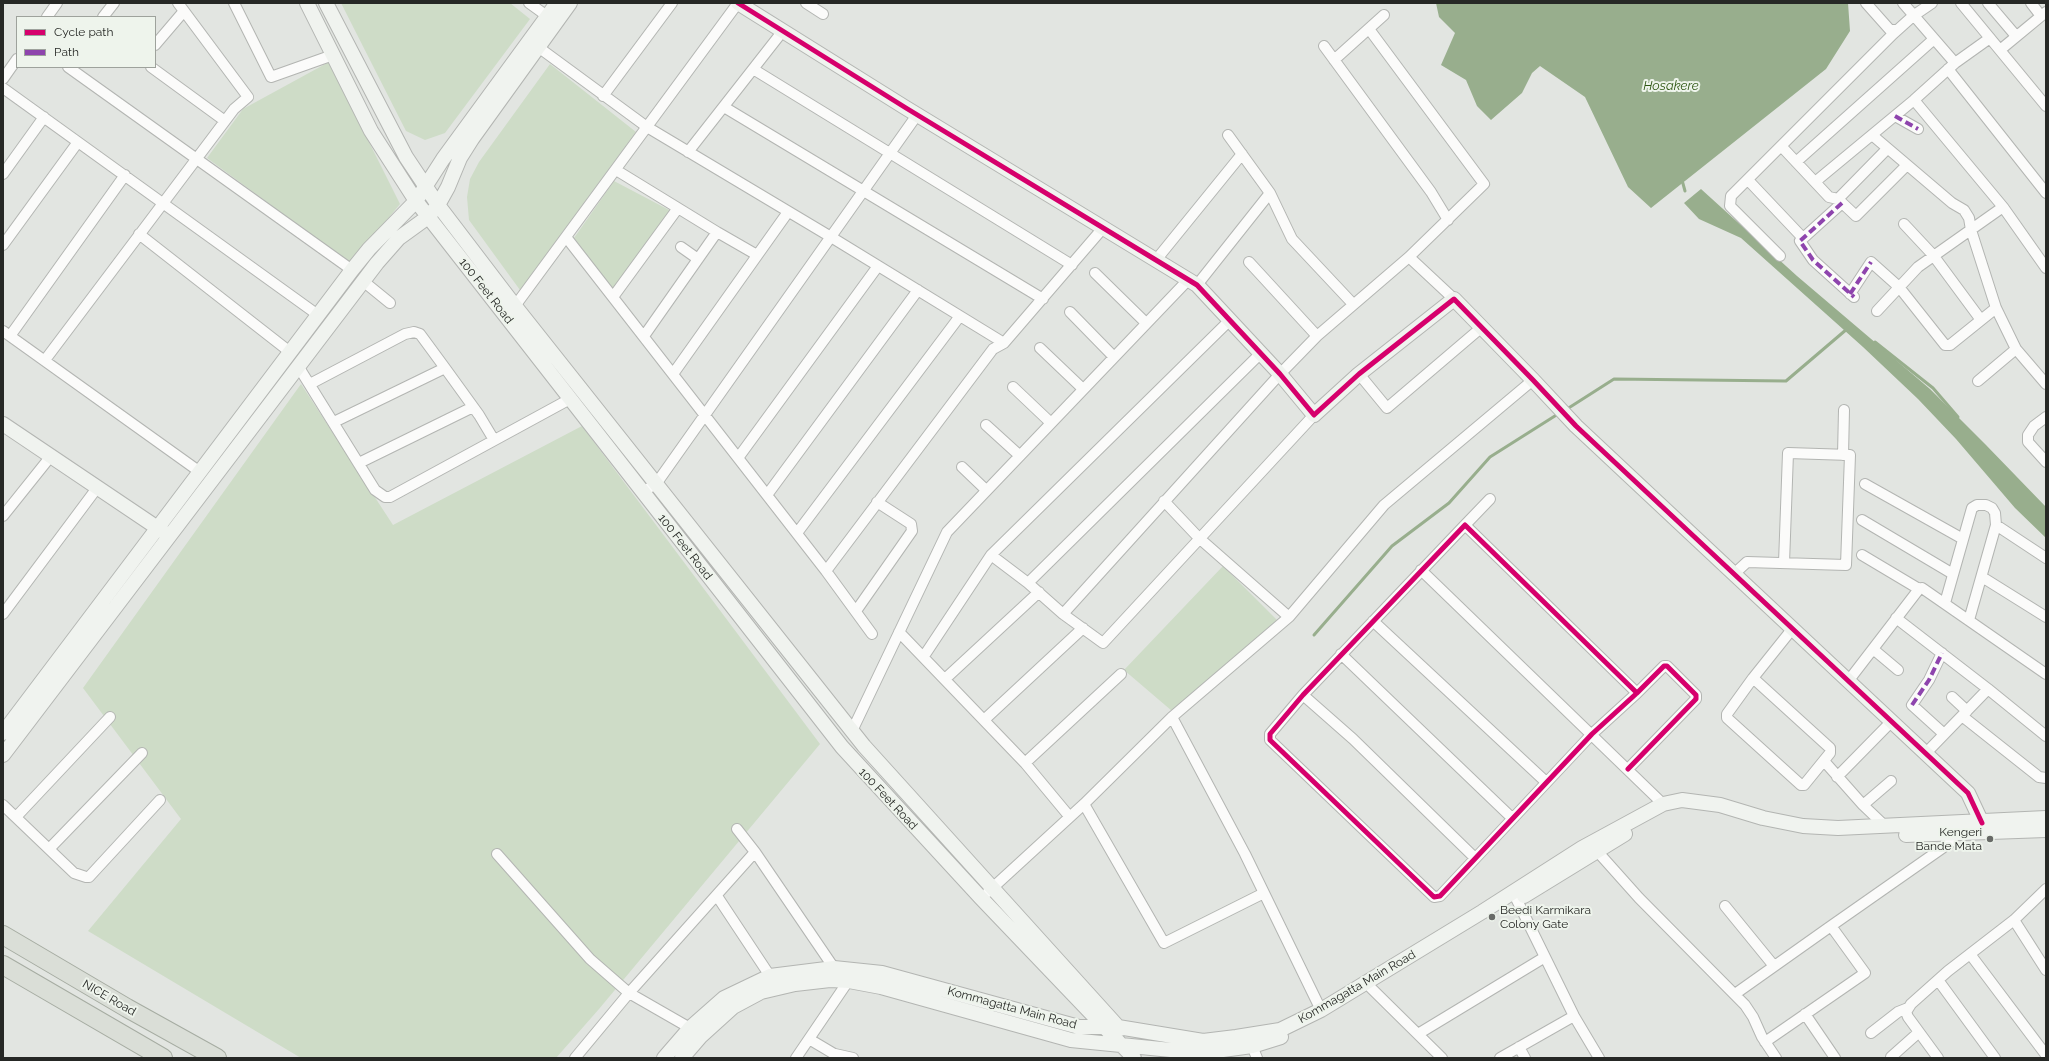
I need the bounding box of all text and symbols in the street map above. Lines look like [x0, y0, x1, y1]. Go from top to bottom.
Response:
legend [16, 16, 156, 68]
text: Cycle path [54, 25, 113, 39]
text: Path [54, 45, 79, 59]
water label: Hosakere [1643, 78, 1699, 94]
street label: 100 Feet Road [456, 255, 516, 327]
street label: 100 Feet Road [655, 511, 715, 583]
street label: 100 Feet Road [856, 765, 920, 833]
place label: Kengeri Bande Mata [1915, 825, 1982, 853]
marker: Kengeri Bande Mata [1985, 834, 1995, 844]
place label: Beedi Karmikara Colony Gate [1500, 903, 1591, 931]
marker: Beedi Karmikara Colony Gate [1487, 912, 1497, 922]
street label: Kommagatta Main Road [1296, 947, 1418, 1027]
street label: NICE Road [80, 977, 138, 1019]
street label: Kommagatta Main Road [946, 984, 1078, 1032]

